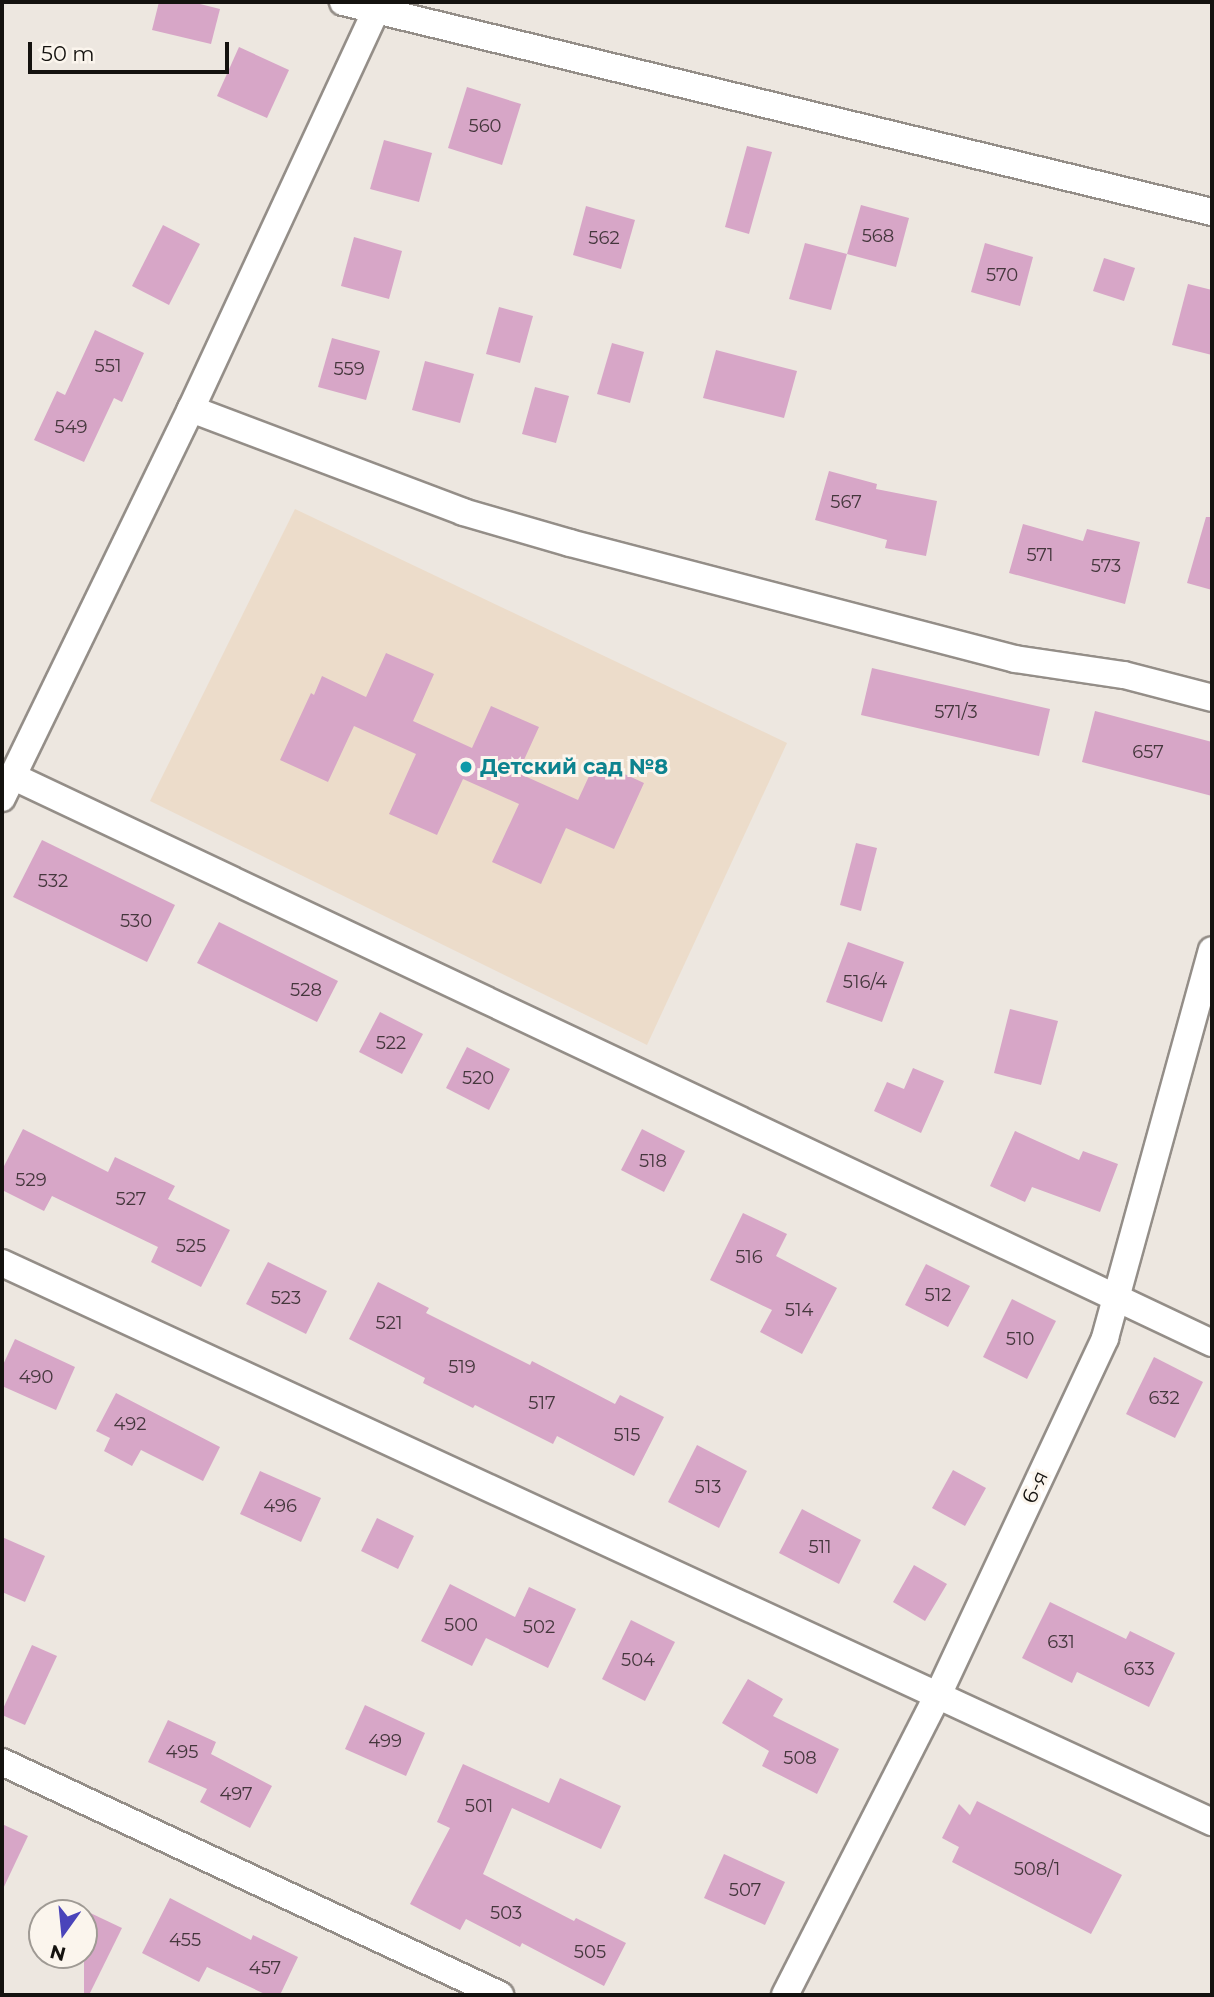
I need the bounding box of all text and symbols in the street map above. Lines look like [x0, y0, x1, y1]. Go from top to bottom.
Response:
scale bar [32, 28, 233, 72]
text: 50 m [41, 41, 95, 66]
house number: 560 [468, 115, 502, 137]
house number: 568 [862, 225, 894, 247]
house number: 562 [588, 227, 620, 249]
house number: 570 [986, 264, 1018, 286]
house number: 551 [95, 355, 121, 377]
house number: 559 [333, 358, 365, 380]
house number: 549 [55, 416, 87, 438]
house number: 567 [830, 491, 862, 513]
house number: 571 [1026, 544, 1054, 566]
house number: 573 [1091, 555, 1121, 577]
house number: 571/3 [934, 701, 978, 723]
house number: 657 [1132, 741, 1164, 763]
place label: Детский сад №8 [480, 754, 668, 780]
marker: Детский сад №8 [458, 759, 474, 775]
house number: 532 [38, 870, 68, 892]
house number: 530 [120, 910, 152, 932]
house number: 516/4 [843, 971, 887, 993]
house number: 528 [290, 979, 322, 1001]
house number: 522 [376, 1032, 406, 1054]
house number: 520 [462, 1067, 494, 1089]
house number: 518 [639, 1150, 667, 1172]
house number: 529 [15, 1169, 47, 1191]
house number: 527 [116, 1188, 146, 1210]
house number: 525 [176, 1235, 206, 1257]
house number: 516 [735, 1246, 763, 1268]
house number: 512 [925, 1284, 951, 1306]
house number: 523 [271, 1287, 301, 1309]
house number: 514 [785, 1299, 813, 1321]
house number: 521 [376, 1312, 402, 1334]
house number: 510 [1006, 1328, 1034, 1350]
house number: 519 [448, 1356, 476, 1378]
house number: 490 [19, 1366, 53, 1388]
house number: 632 [1148, 1387, 1180, 1409]
house number: 517 [528, 1392, 556, 1414]
house number: 492 [114, 1413, 146, 1435]
house number: 515 [614, 1424, 640, 1446]
street label: 6-я [1017, 1467, 1053, 1507]
house number: 513 [695, 1476, 721, 1498]
house number: 496 [263, 1495, 297, 1517]
house number: 511 [808, 1536, 832, 1558]
house number: 500 [444, 1614, 478, 1636]
house number: 502 [523, 1616, 555, 1638]
house number: 631 [1047, 1631, 1075, 1653]
house number: 504 [621, 1649, 655, 1671]
house number: 633 [1123, 1658, 1155, 1680]
house number: 499 [368, 1730, 402, 1752]
house number: 495 [166, 1741, 198, 1763]
house number: 508 [783, 1747, 817, 1769]
house number: 497 [219, 1783, 253, 1805]
house number: 501 [465, 1795, 493, 1817]
house number: 508/1 [1014, 1858, 1060, 1880]
house number: 507 [729, 1879, 761, 1901]
north arrow [28, 1899, 98, 1969]
house number: 503 [490, 1902, 522, 1924]
house number: 455 [169, 1929, 201, 1951]
text: N [48, 1940, 68, 1966]
house number: 505 [574, 1941, 606, 1963]
house number: 457 [249, 1957, 281, 1979]

